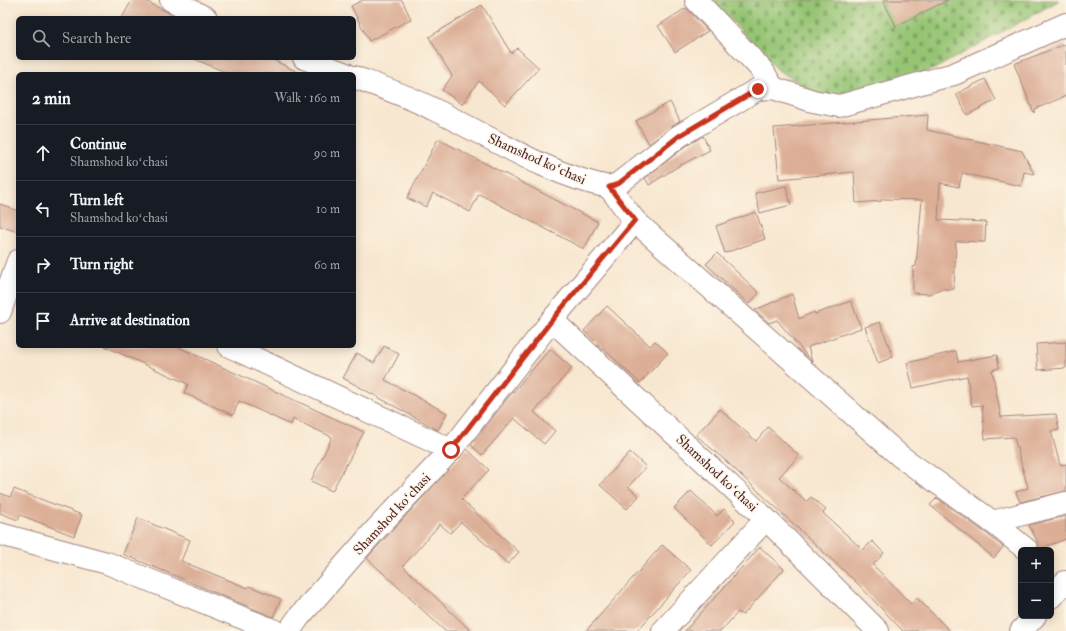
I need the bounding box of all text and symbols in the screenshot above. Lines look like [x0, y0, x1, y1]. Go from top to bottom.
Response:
search box [16, 16, 356, 60]
icon: search [30, 27, 52, 49]
text: Search here [62, 29, 131, 48]
route end [749, 80, 767, 98]
text: 2 min [32, 88, 71, 109]
text: Walk · 160 m [274, 90, 340, 106]
street label: Shamshod koʻchasi [485, 130, 589, 188]
text: Continue [70, 135, 126, 154]
icon: ahead [32, 142, 54, 164]
text: 90 m [314, 145, 340, 161]
text: Shamshod koʻchasi [70, 154, 168, 170]
text: Turn left [70, 191, 124, 210]
icon: left [32, 198, 54, 220]
text: 10 m [316, 201, 340, 217]
text: Shamshod koʻchasi [70, 210, 168, 226]
icon: right [32, 254, 54, 276]
text: Turn right [70, 255, 133, 274]
text: 60 m [314, 257, 340, 273]
icon: arrive [32, 310, 54, 332]
text: Arrive at destination [70, 311, 190, 330]
street label: Shamshod koʻchasi [673, 431, 762, 515]
route start [442, 441, 460, 459]
street label: Shamshod koʻchasi [350, 469, 434, 558]
map controls [1018, 547, 1054, 619]
button: + [1018, 547, 1054, 583]
button: − [1018, 583, 1054, 619]

